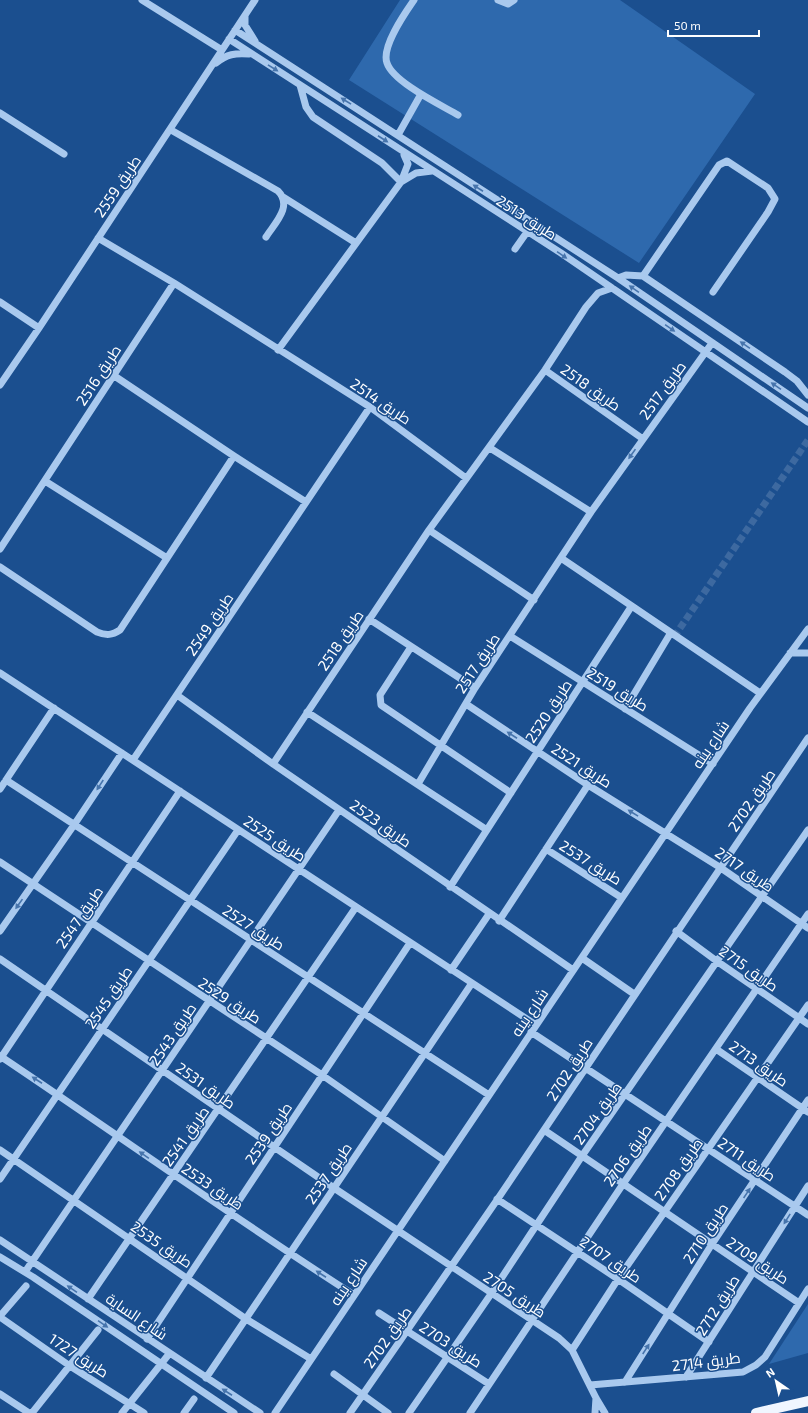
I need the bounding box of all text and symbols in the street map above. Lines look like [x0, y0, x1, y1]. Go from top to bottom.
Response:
scale bar [668, 12, 759, 38]
text: 50 m [674, 18, 701, 32]
one-way arrow [268, 65, 279, 72]
one-way arrow [340, 97, 352, 104]
one-way arrow [377, 135, 388, 143]
street label: طريق 2559 [90, 152, 146, 221]
one-way arrow [472, 184, 484, 191]
street label: طريق 2513 [492, 191, 561, 245]
one-way arrow [557, 251, 568, 259]
one-way arrow [629, 285, 639, 293]
one-way arrow [665, 324, 675, 332]
street label: طريق 2516 [72, 341, 126, 410]
one-way arrow [740, 341, 750, 349]
street label: طريق 2517 [635, 357, 691, 424]
street label: طريق 2518 [556, 360, 624, 416]
street label: طريق 2514 [346, 374, 415, 429]
one-way arrow [771, 382, 781, 390]
one-way arrow [628, 449, 636, 459]
street label: طريق 2549 [181, 589, 238, 660]
street label: طريق 2518 [313, 606, 368, 675]
street label: طريق 2517 [451, 630, 505, 697]
street label: طريق 2519 [583, 663, 652, 717]
street label: طريق 2520 [521, 676, 577, 747]
street label: شارع بينه [687, 717, 735, 773]
one-way arrow [507, 731, 517, 739]
street label: طريق 2521 [547, 739, 616, 793]
street label: طريق 2702 [724, 765, 780, 836]
one-way arrow [96, 780, 104, 790]
street label: طريق 2523 [346, 795, 415, 852]
one-way arrow [628, 809, 638, 817]
street label: طريق 2525 [239, 811, 309, 866]
street label: طريق 2537 [555, 836, 626, 890]
street label: طريق 2717 [711, 843, 778, 897]
street label: طريق 2547 [52, 883, 108, 953]
one-way arrow [15, 899, 23, 909]
street label: طريق 2527 [219, 900, 288, 955]
street label: طريق 2715 [715, 941, 782, 996]
street label: طريق 2545 [81, 962, 137, 1033]
street label: طريق 2529 [194, 973, 265, 1029]
street label: شارع بينه [506, 985, 554, 1041]
street label: طريق 2543 [144, 999, 201, 1070]
street label: طريق 2702 [542, 1034, 598, 1105]
street label: طريق 2713 [725, 1036, 792, 1092]
street label: طريق 2531 [172, 1058, 239, 1114]
one-way arrow [32, 1076, 43, 1084]
street label: طريق 2704 [569, 1078, 627, 1149]
street label: طريق 2539 [241, 1099, 297, 1169]
street label: طريق 2541 [158, 1102, 214, 1171]
street label: طريق 2706 [599, 1121, 656, 1191]
street label: طريق 2711 [714, 1133, 779, 1186]
street label: طريق 2708 [650, 1134, 708, 1205]
street label: طريق 2537 [301, 1139, 357, 1208]
one-way arrow [139, 1151, 149, 1159]
street label: طريق 2533 [178, 1159, 247, 1215]
one-way arrow [743, 1188, 751, 1198]
street label: طريق 2710 [679, 1199, 733, 1268]
one-way arrow [783, 1213, 790, 1224]
street label: طريق 2535 [127, 1217, 196, 1273]
street label: طريق 2707 [576, 1232, 645, 1288]
street label: طريق 2709 [722, 1233, 793, 1289]
street label: شارع بينه [325, 1254, 373, 1310]
street label: طريق 2705 [479, 1267, 550, 1323]
one-way arrow [316, 1270, 327, 1278]
street label: طريق 2712 [691, 1271, 744, 1340]
one-way arrow [67, 1285, 78, 1293]
street label: شارع الساية [101, 1289, 171, 1346]
street label: طريق 2702 [359, 1303, 416, 1372]
street label: طريق 2703 [415, 1317, 486, 1373]
one-way arrow [97, 1320, 108, 1328]
street label: طريق 1727 [45, 1329, 112, 1383]
one-way arrow [642, 1344, 650, 1354]
street label: طريق 2714 [671, 1348, 742, 1376]
north arrow [756, 1361, 796, 1401]
text: N [763, 1365, 777, 1380]
one-way arrow [222, 1388, 232, 1396]

